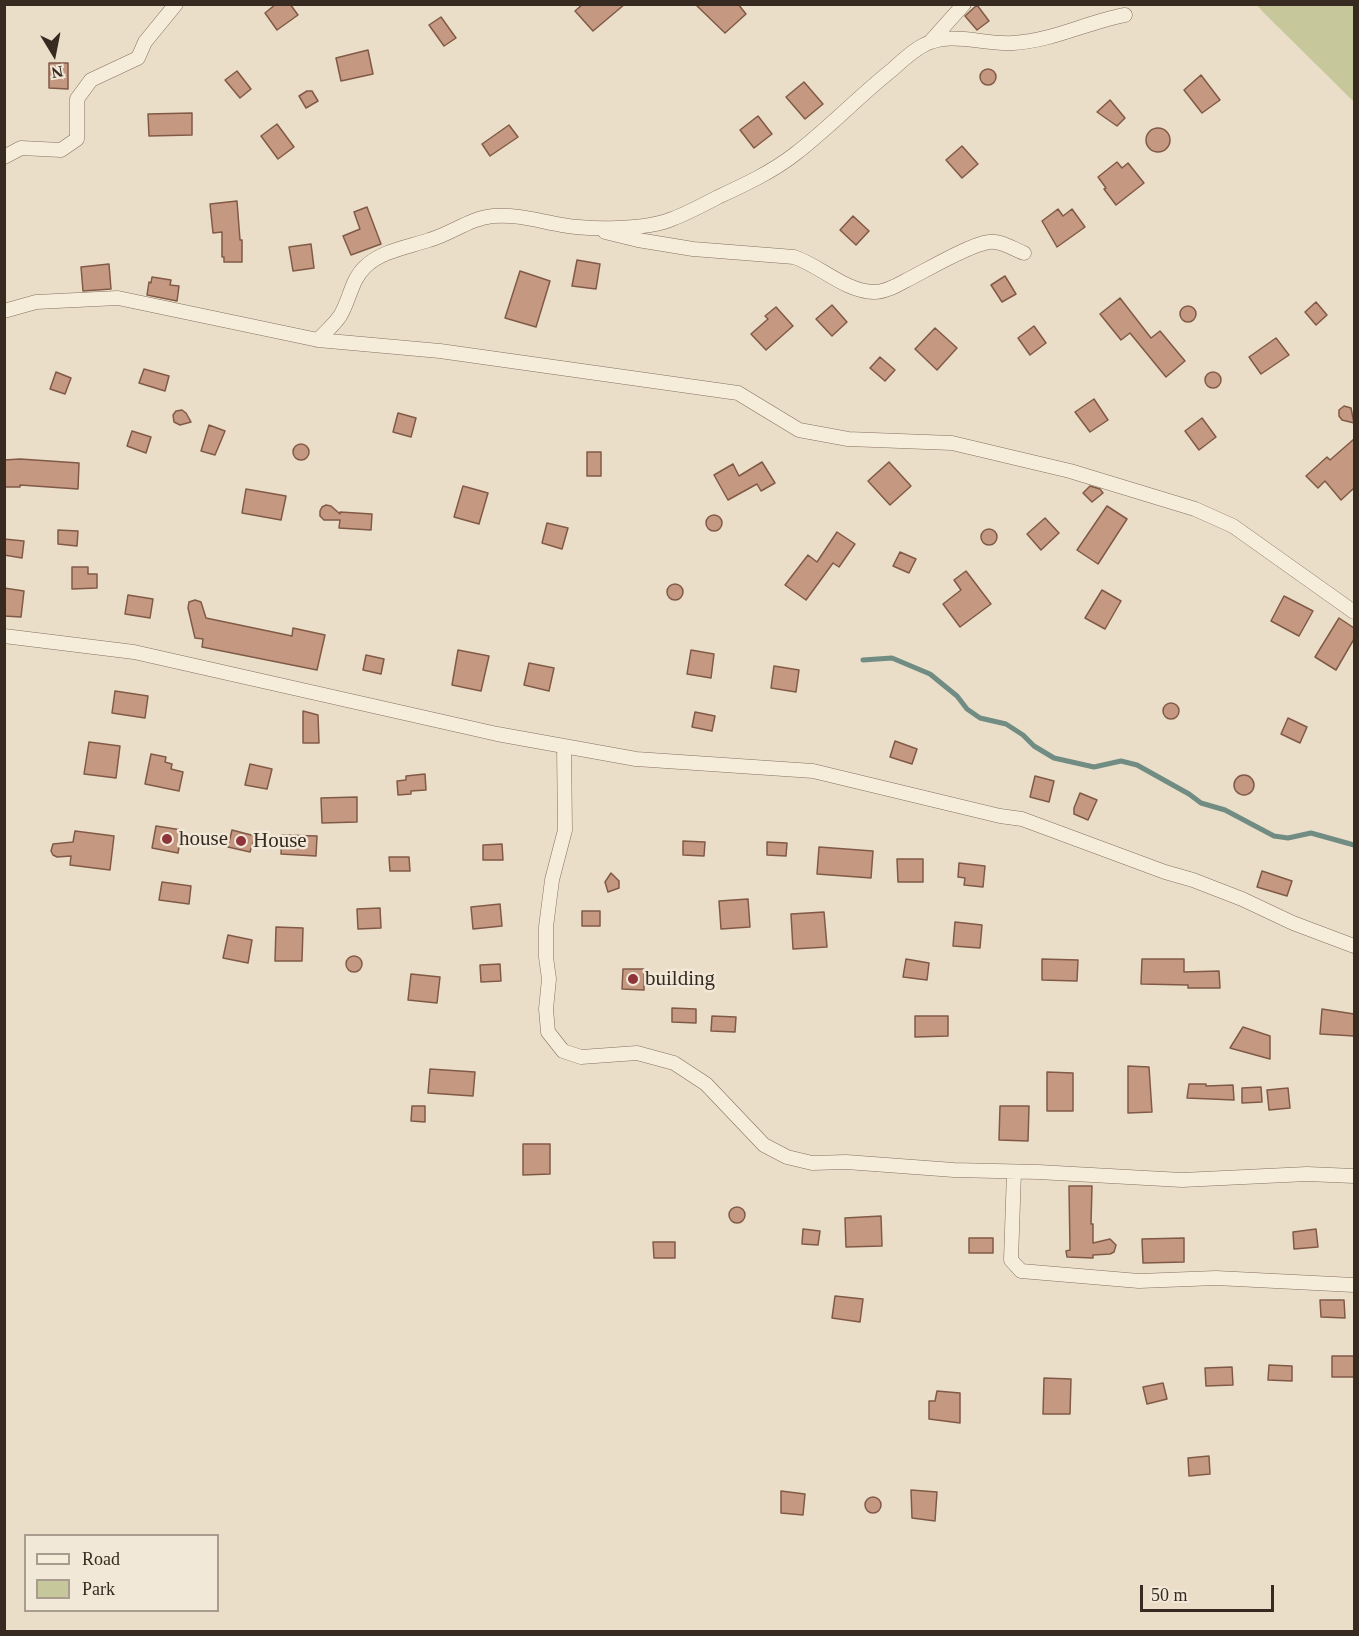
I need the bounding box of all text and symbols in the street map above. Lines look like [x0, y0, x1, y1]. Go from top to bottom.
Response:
north arrow [24, 24, 84, 84]
text: N [50, 63, 64, 82]
place label: house [179, 826, 228, 852]
place label: House [253, 828, 307, 854]
marker: house [160, 832, 174, 846]
marker: House [234, 834, 248, 848]
place label: building [645, 966, 715, 992]
marker: building [626, 972, 640, 986]
legend [24, 1534, 219, 1612]
text: Road [82, 1549, 120, 1569]
scale bar [1143, 1573, 1276, 1611]
text: Park [82, 1579, 115, 1599]
text: 50 m [1151, 1585, 1188, 1605]

